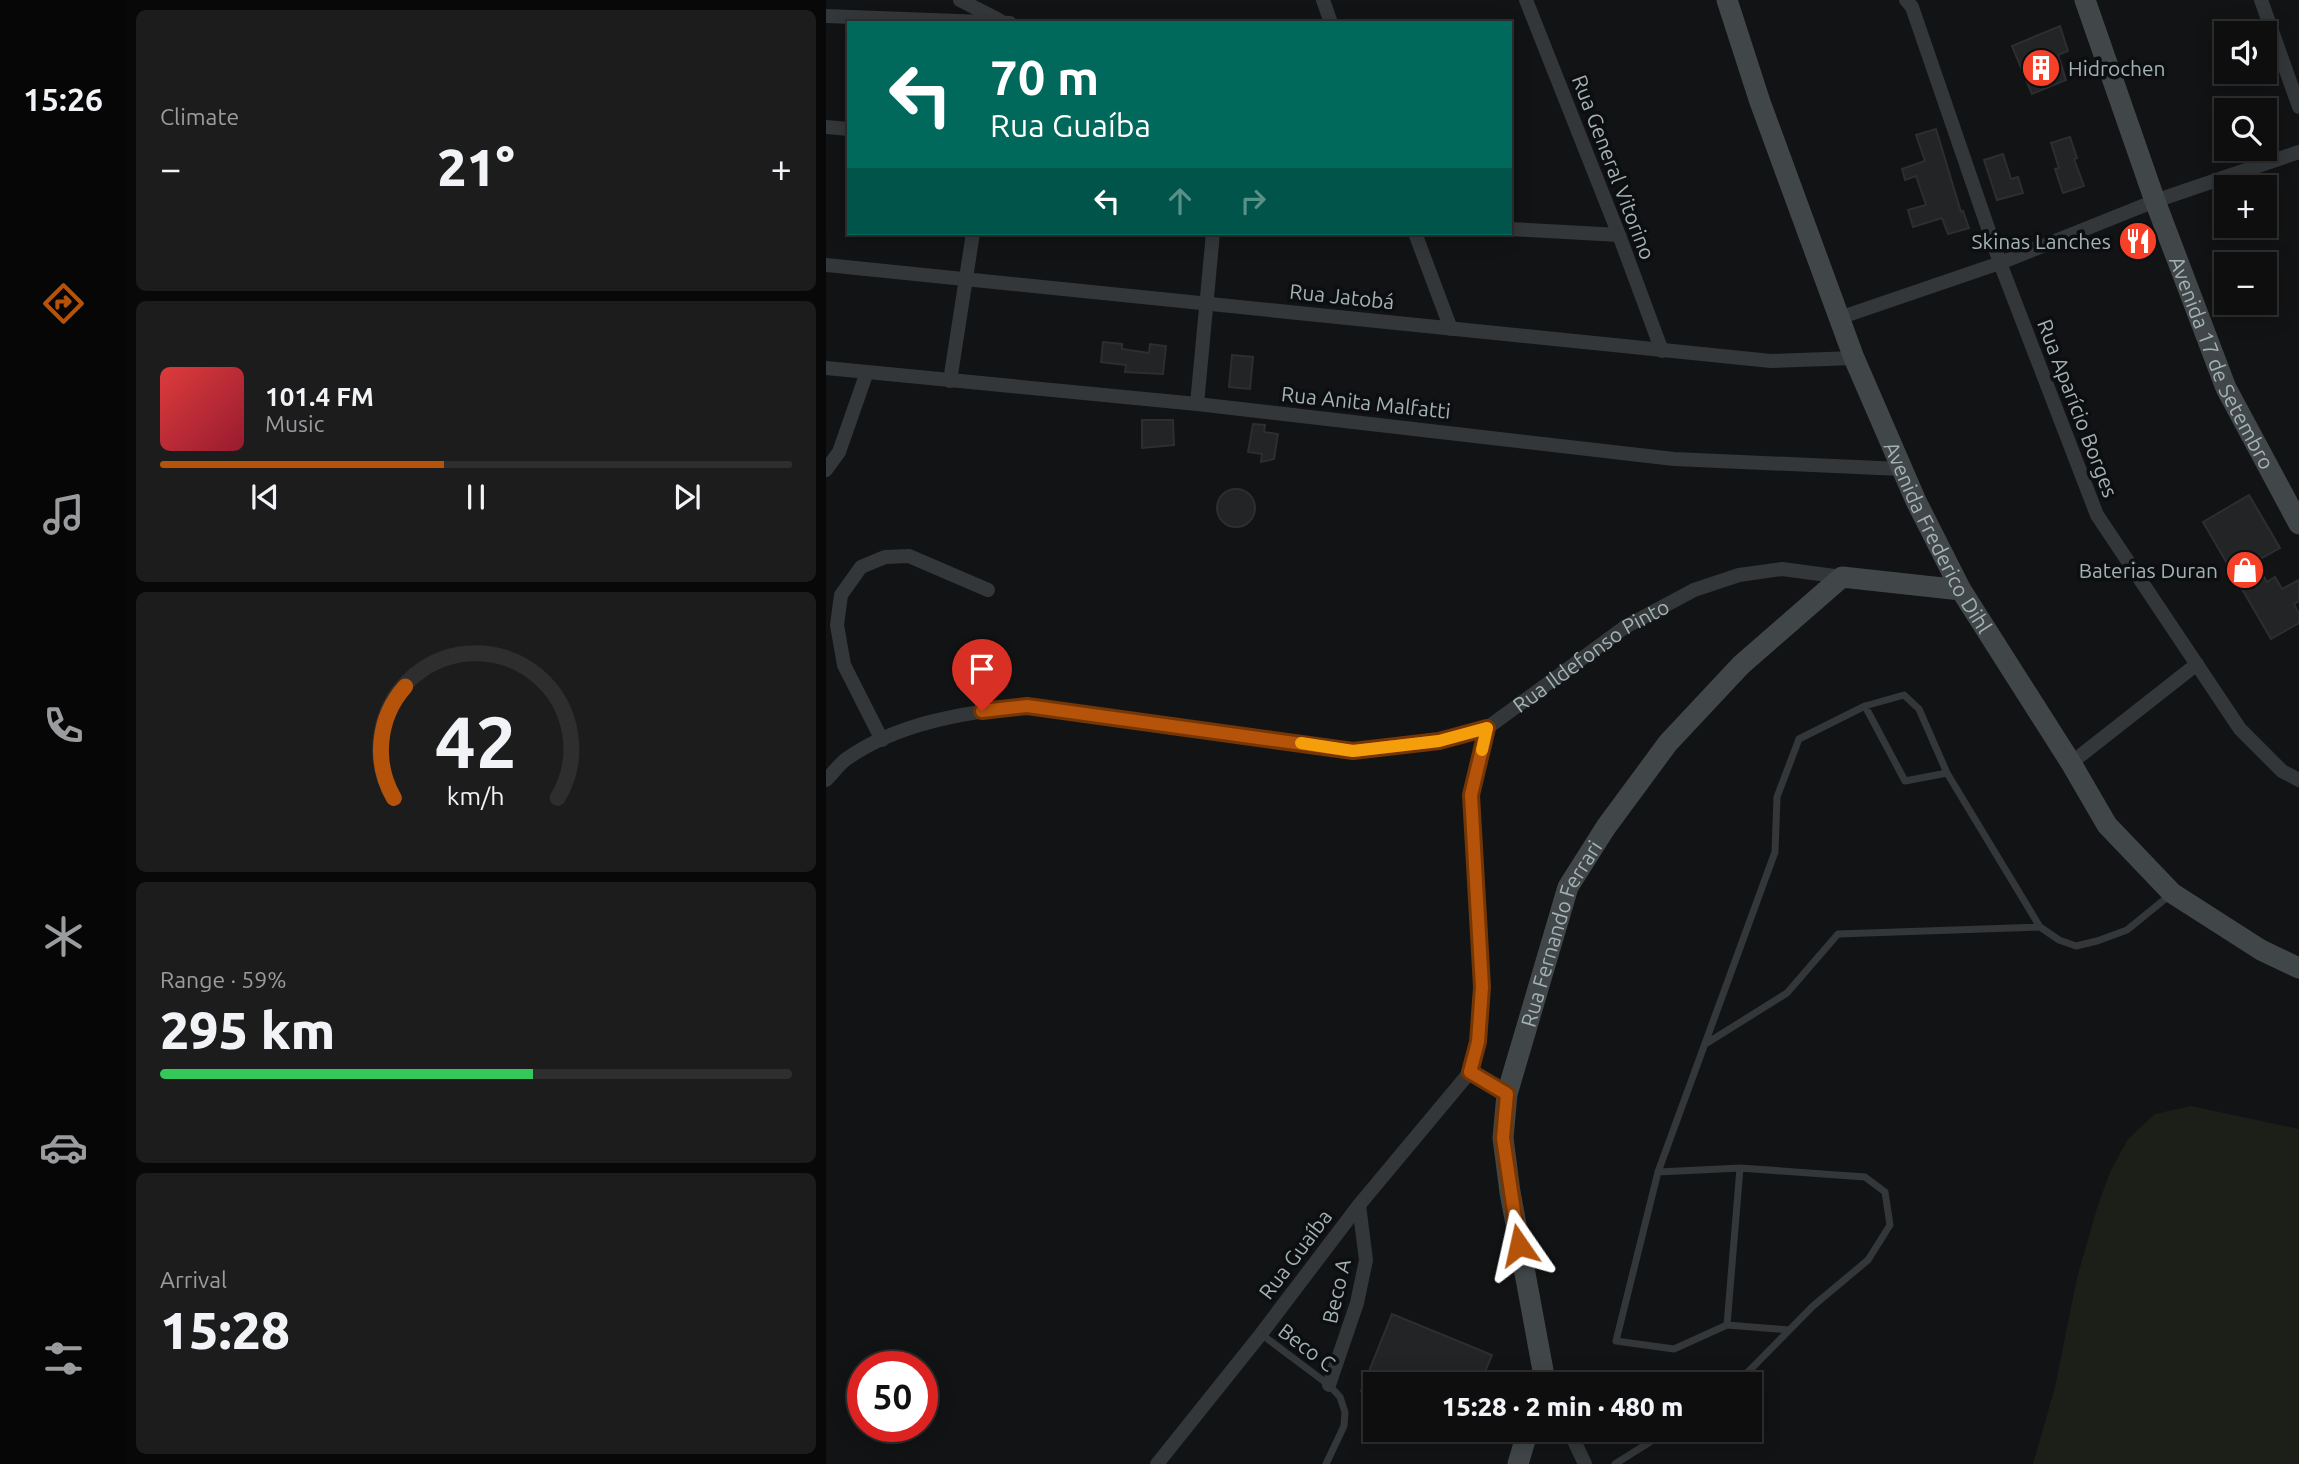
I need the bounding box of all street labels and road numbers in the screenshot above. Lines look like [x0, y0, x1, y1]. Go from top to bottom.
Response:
street label: Rua General Vitorino [1568, 71, 1660, 263]
street label: Avenida 17 de Setembro [2165, 253, 2279, 473]
street label: Rua Jatobá [1288, 279, 1396, 313]
street label: Rua Aparício Borges [2033, 316, 2123, 500]
street label: Rua Anita Malfatti [1280, 381, 1452, 423]
street label: Avenida Frederico Dihl [1880, 438, 1997, 637]
street label: Rua Ildefonso Pinto [1508, 594, 1673, 717]
street label: Rua Fernando Ferrari [1515, 836, 1606, 1030]
street label: Rua Guaíba [1254, 1205, 1336, 1303]
street label: Beco A [1317, 1256, 1355, 1326]
street label: Beco C [1274, 1318, 1340, 1376]

